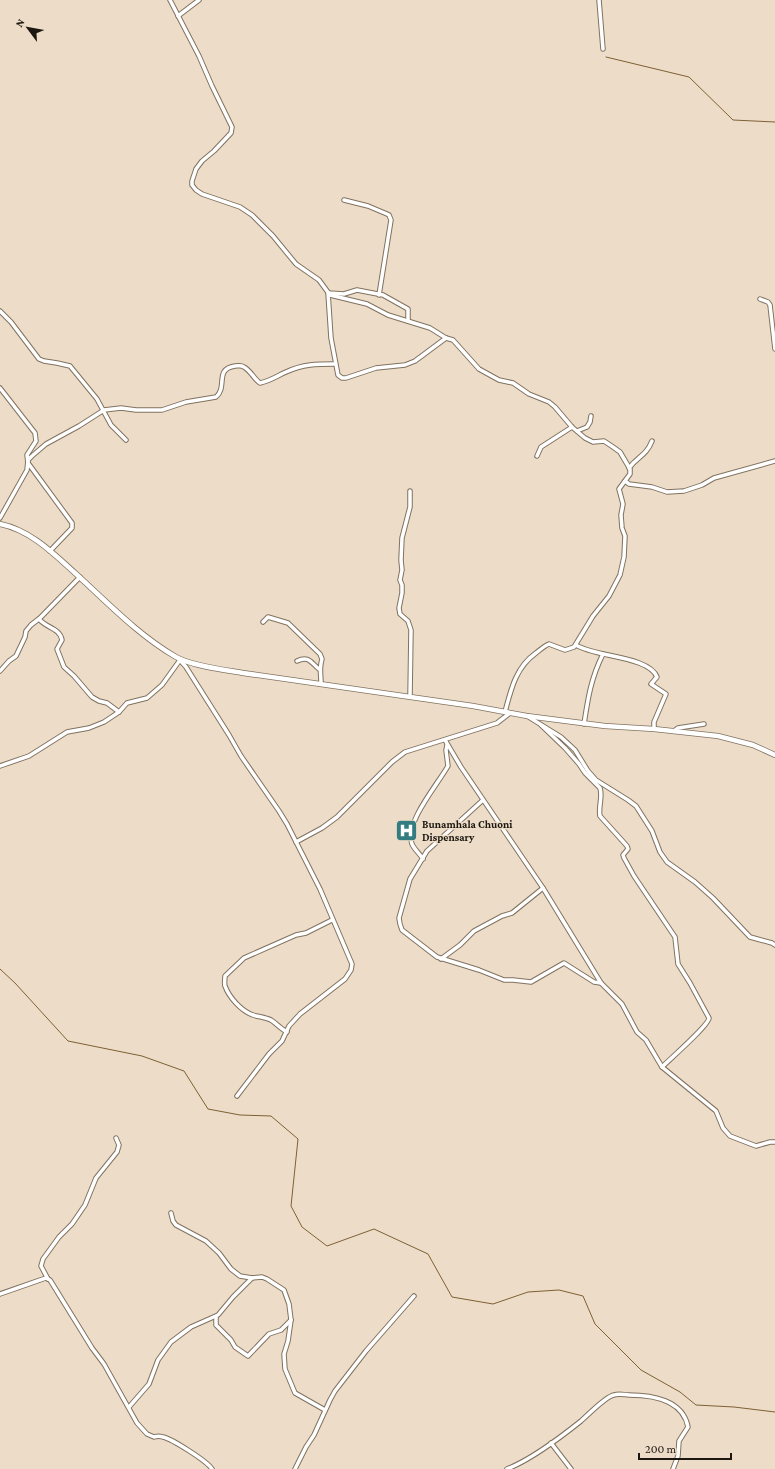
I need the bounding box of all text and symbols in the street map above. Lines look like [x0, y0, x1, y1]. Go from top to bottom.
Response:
north arrow [8, 8, 48, 48]
text: N [12, 16, 27, 29]
hospital icon: Bunamhala Chuoni Dispensary [394, 817, 420, 843]
place label: Bunamhala Chuoni Dispensary [422, 818, 513, 843]
scale bar [639, 1435, 731, 1461]
text: 200 m [645, 1442, 677, 1456]

